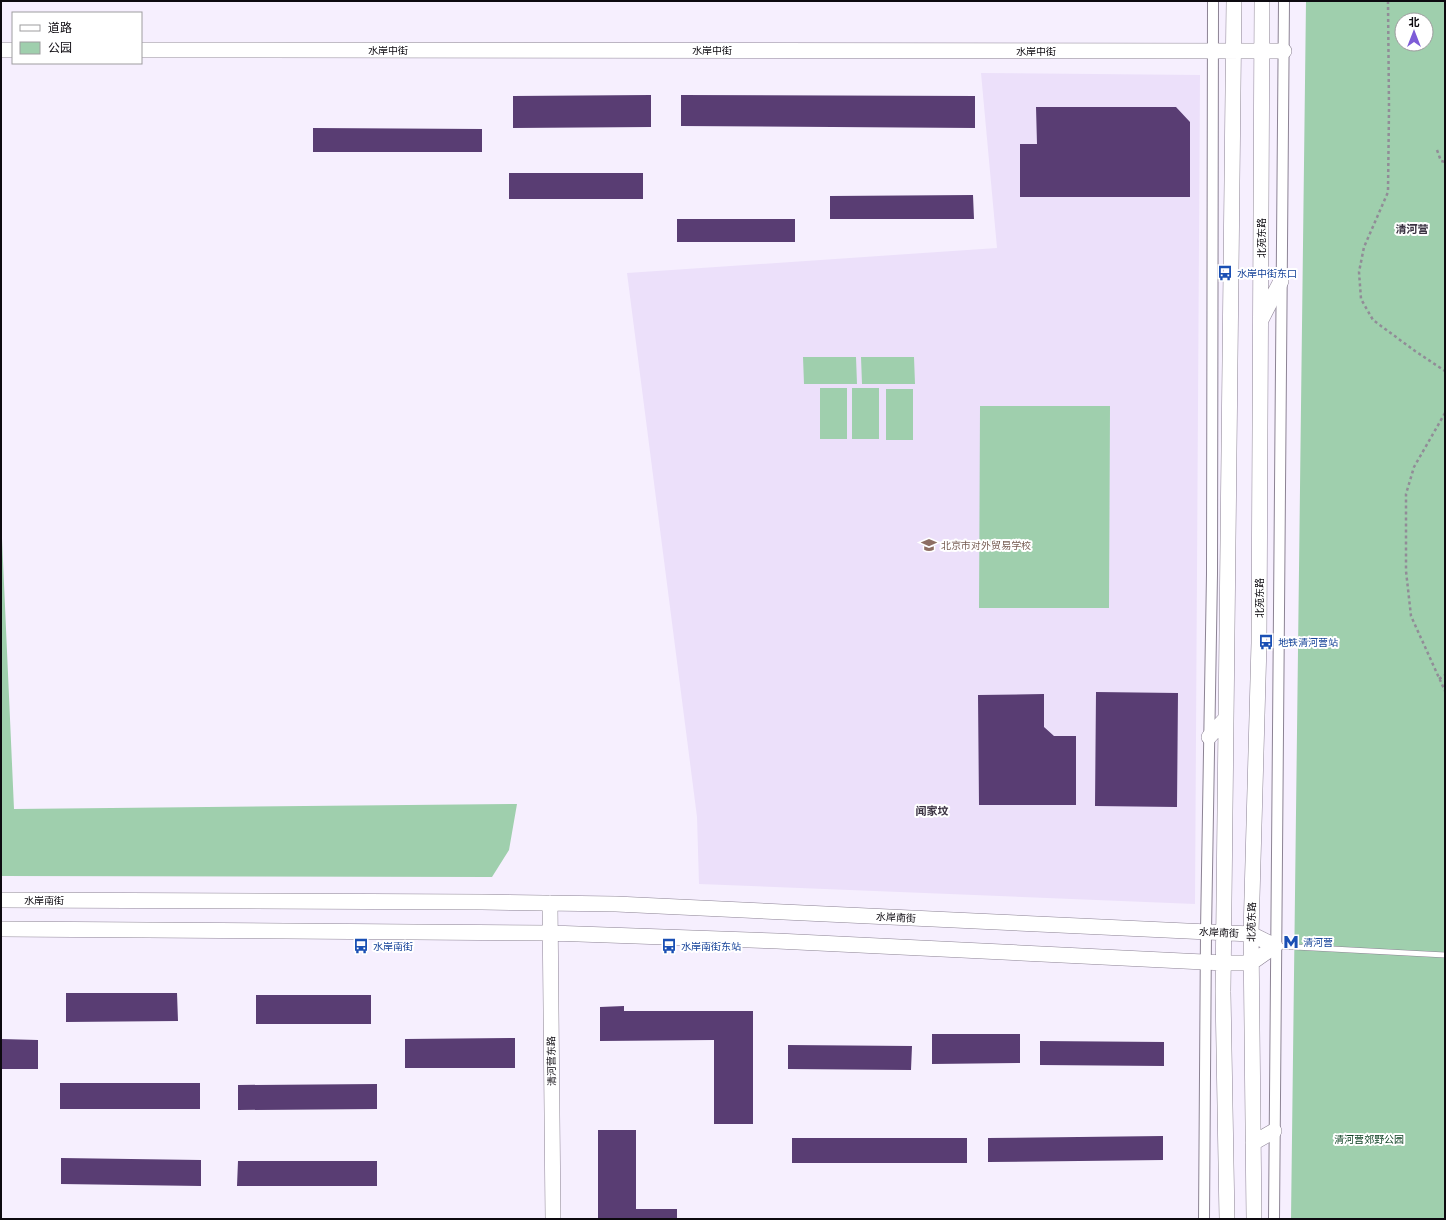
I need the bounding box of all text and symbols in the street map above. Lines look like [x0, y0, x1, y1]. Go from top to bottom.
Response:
legend [12, 12, 142, 64]
north arrow [1394, 12, 1434, 52]
text: 北 [1409, 15, 1420, 29]
text: 道路 [48, 20, 72, 35]
text: 公园 [48, 40, 72, 55]
street label: 水岸中街 [368, 44, 408, 57]
street label: 水岸中街 [692, 44, 732, 57]
street label: 水岸中街 [1016, 45, 1056, 58]
street label: 北苑东路 [1255, 218, 1268, 258]
district label: 清河营 [1396, 222, 1429, 236]
bus stop icon: 水岸中街东口 [1216, 264, 1234, 282]
place label: 水岸中街东口 [1237, 267, 1297, 280]
school or university icon: 北京市对外贸易学校 [920, 536, 938, 554]
place label: 北京市对外贸易学校 [941, 539, 1031, 552]
street label: 北苑东路 [1253, 578, 1266, 618]
bus stop icon: 地铁清河营站 [1257, 633, 1275, 651]
place label: 地铁清河营站 [1278, 636, 1338, 649]
district label: 闻家坟 [916, 804, 949, 818]
street label: 水岸南街 [24, 894, 64, 907]
street label: 北苑东路 [1245, 902, 1258, 942]
street label: 水岸南街 [876, 910, 916, 925]
street label: 水岸南街 [1199, 925, 1239, 940]
metro station icon: 清河营 [1282, 933, 1300, 951]
place label: 清河营 [1303, 936, 1333, 949]
bus stop icon: 水岸南街 [352, 937, 370, 955]
bus stop icon: 水岸南街东站 [660, 937, 678, 955]
place label: 水岸南街 [373, 940, 413, 953]
place label: 水岸南街东站 [681, 940, 741, 953]
street label: 清河营东路 [545, 1036, 558, 1086]
park label: 清河营郊野公园 [1334, 1133, 1404, 1146]

